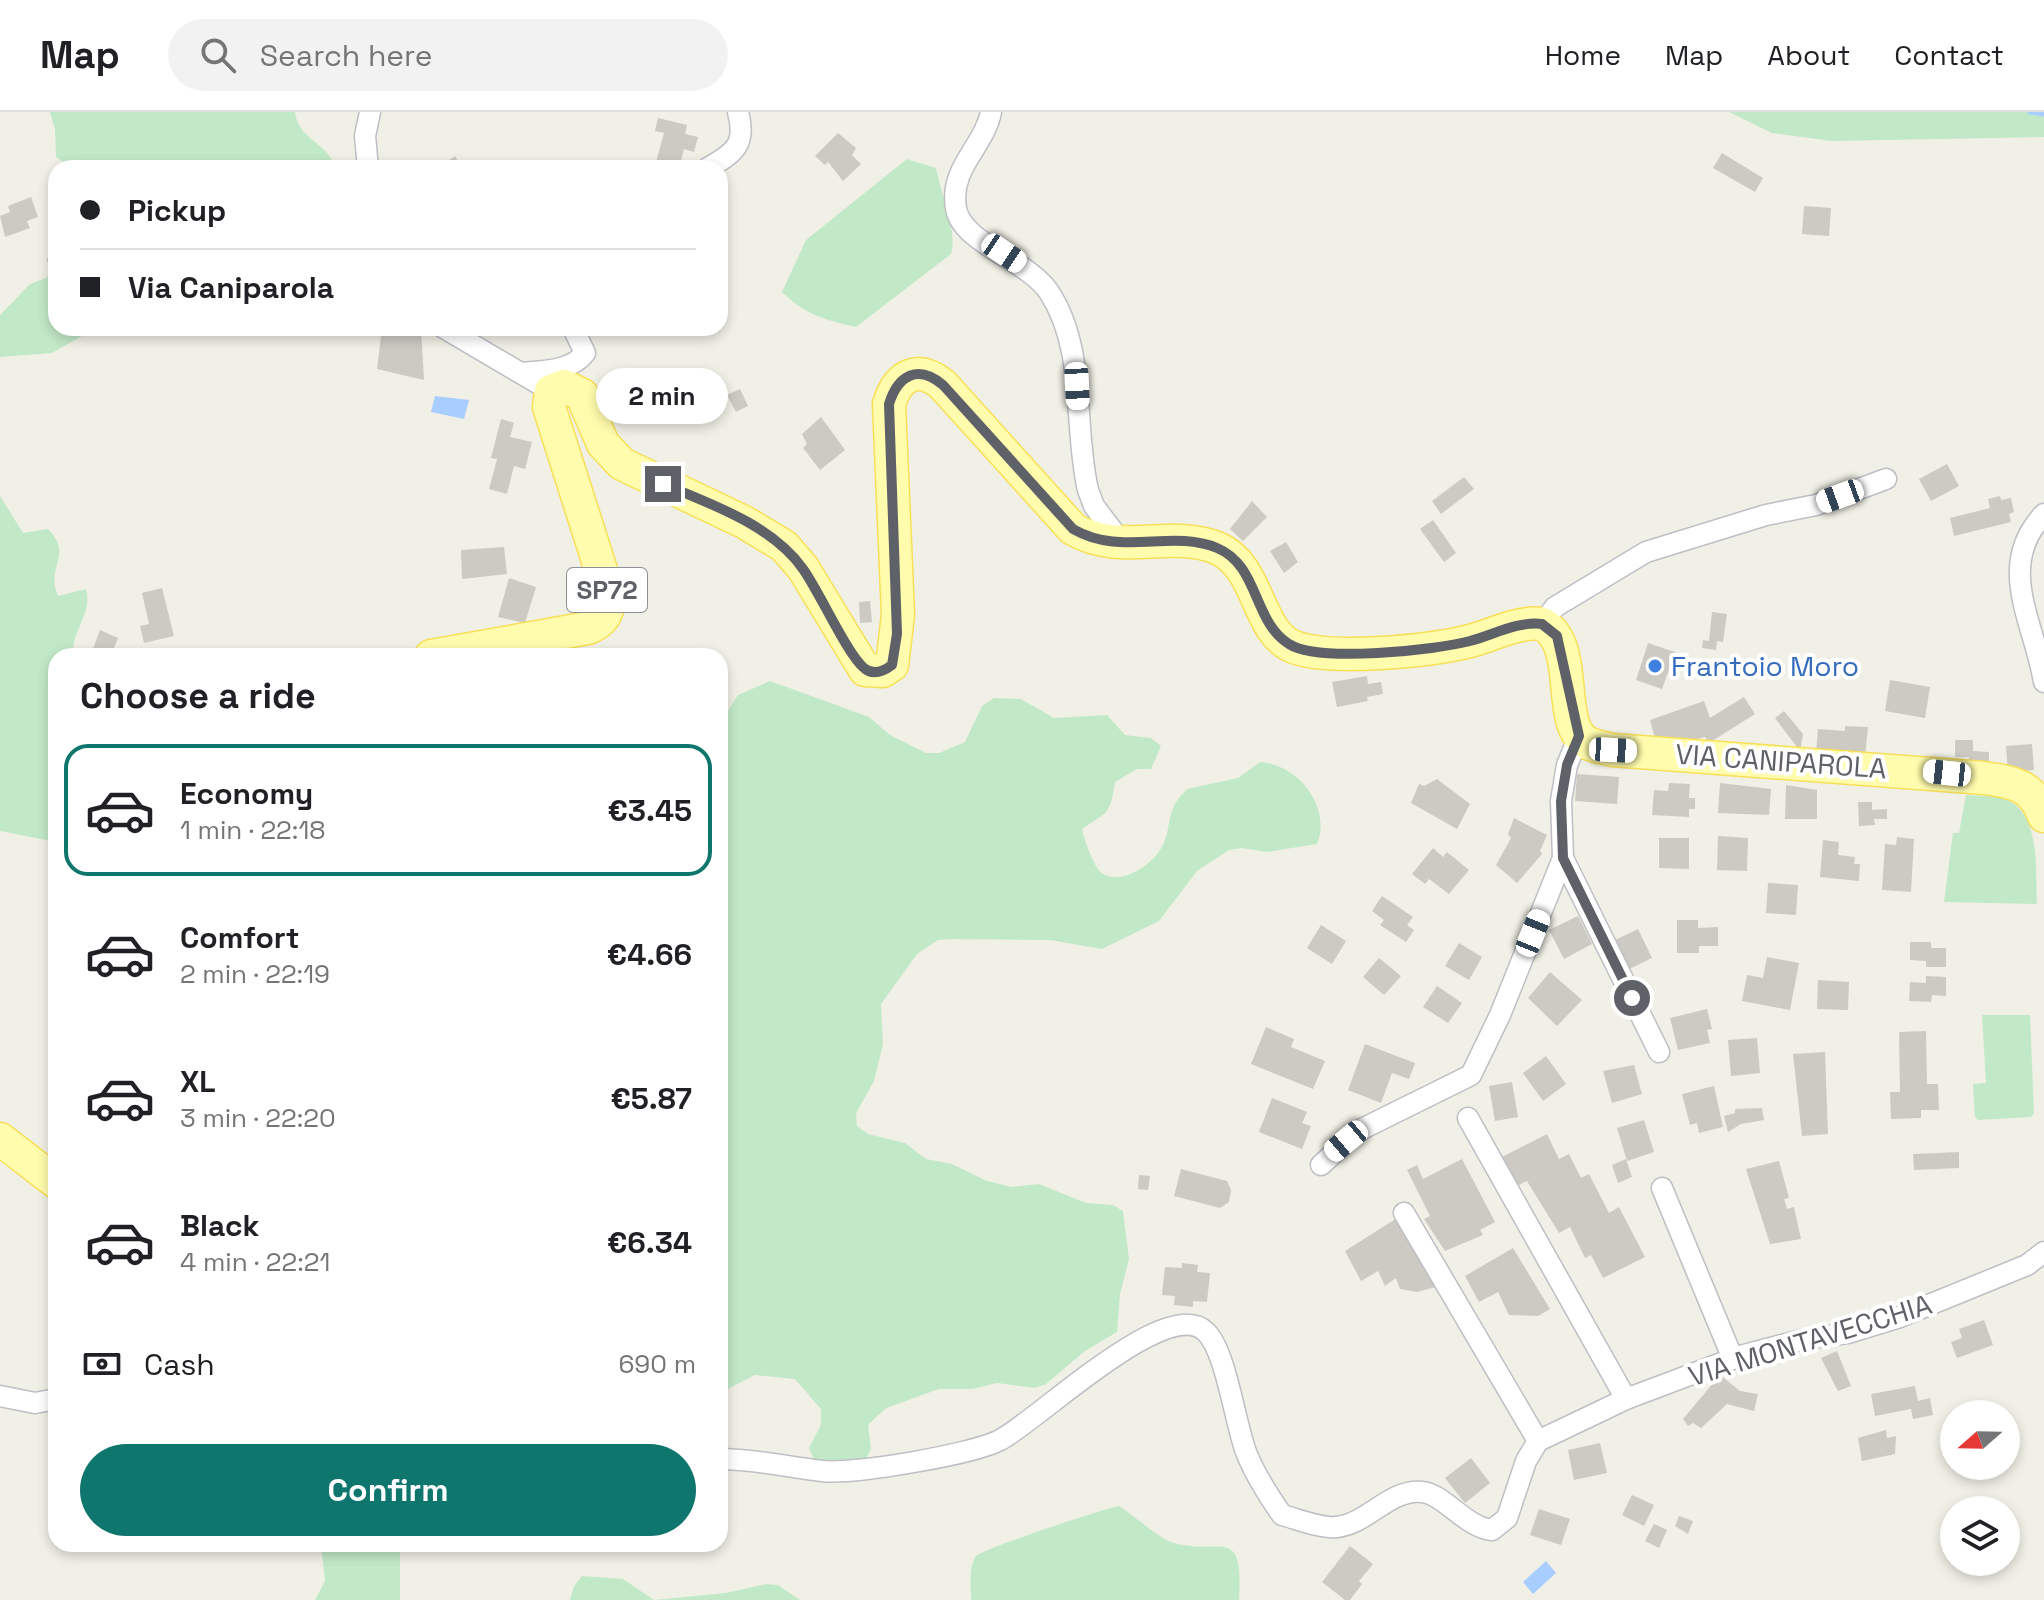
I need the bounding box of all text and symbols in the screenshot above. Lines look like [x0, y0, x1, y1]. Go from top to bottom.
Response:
search box [168, 19, 728, 91]
text: Map [40, 31, 120, 79]
icon: search [196, 33, 240, 77]
text: Search here [260, 36, 433, 75]
text: Home [1545, 37, 1621, 73]
text: Map [1665, 37, 1723, 73]
text: About [1767, 37, 1850, 73]
text: Contact [1894, 37, 2004, 73]
text: Pickup [128, 191, 226, 230]
car [977, 230, 1031, 276]
text: Via Caniparola [128, 268, 334, 307]
car [1064, 361, 1090, 411]
callout: 2 min [597, 368, 729, 424]
text: 2 min [628, 379, 696, 413]
route end [645, 466, 681, 502]
car [1813, 477, 1867, 515]
road number: SP72 [567, 568, 647, 612]
place label: Frantoio Moro [1671, 648, 1859, 684]
marker: Frantoio Moro [1646, 657, 1664, 675]
text: Choose a ride [80, 673, 316, 719]
street label: VIA CANIPAROLA [1674, 736, 1888, 786]
car [1588, 737, 1638, 763]
car [1922, 759, 1972, 787]
icon: car [84, 774, 156, 846]
text: Economy [180, 774, 313, 813]
text: €3.45 [607, 791, 692, 830]
text: 1 min · 22:18 [180, 813, 325, 847]
car [1513, 906, 1553, 960]
icon: car [84, 918, 156, 990]
text: Comfort [180, 918, 299, 957]
text: €4.66 [607, 935, 692, 974]
text: 2 min · 22:19 [180, 957, 330, 991]
route start [1614, 980, 1650, 1016]
icon: car [84, 1062, 156, 1134]
text: XL [180, 1062, 216, 1101]
text: €5.87 [610, 1079, 692, 1118]
text: 3 min · 22:20 [180, 1101, 336, 1135]
car [1320, 1116, 1372, 1166]
icon: car [84, 1206, 156, 1278]
text: Black [180, 1206, 259, 1245]
text: €6.34 [607, 1223, 692, 1262]
text: 4 min · 22:21 [180, 1245, 330, 1279]
street label: VIA MONTAVECCHIA [1684, 1286, 1936, 1394]
icon: cash [80, 1342, 124, 1386]
text: Cash [144, 1345, 215, 1384]
text: 690 m [618, 1347, 696, 1381]
north arrow [1940, 1400, 2020, 1480]
map controls [1940, 1400, 2020, 1576]
button: Confirm [80, 1444, 696, 1536]
button: layers [1940, 1496, 2020, 1576]

